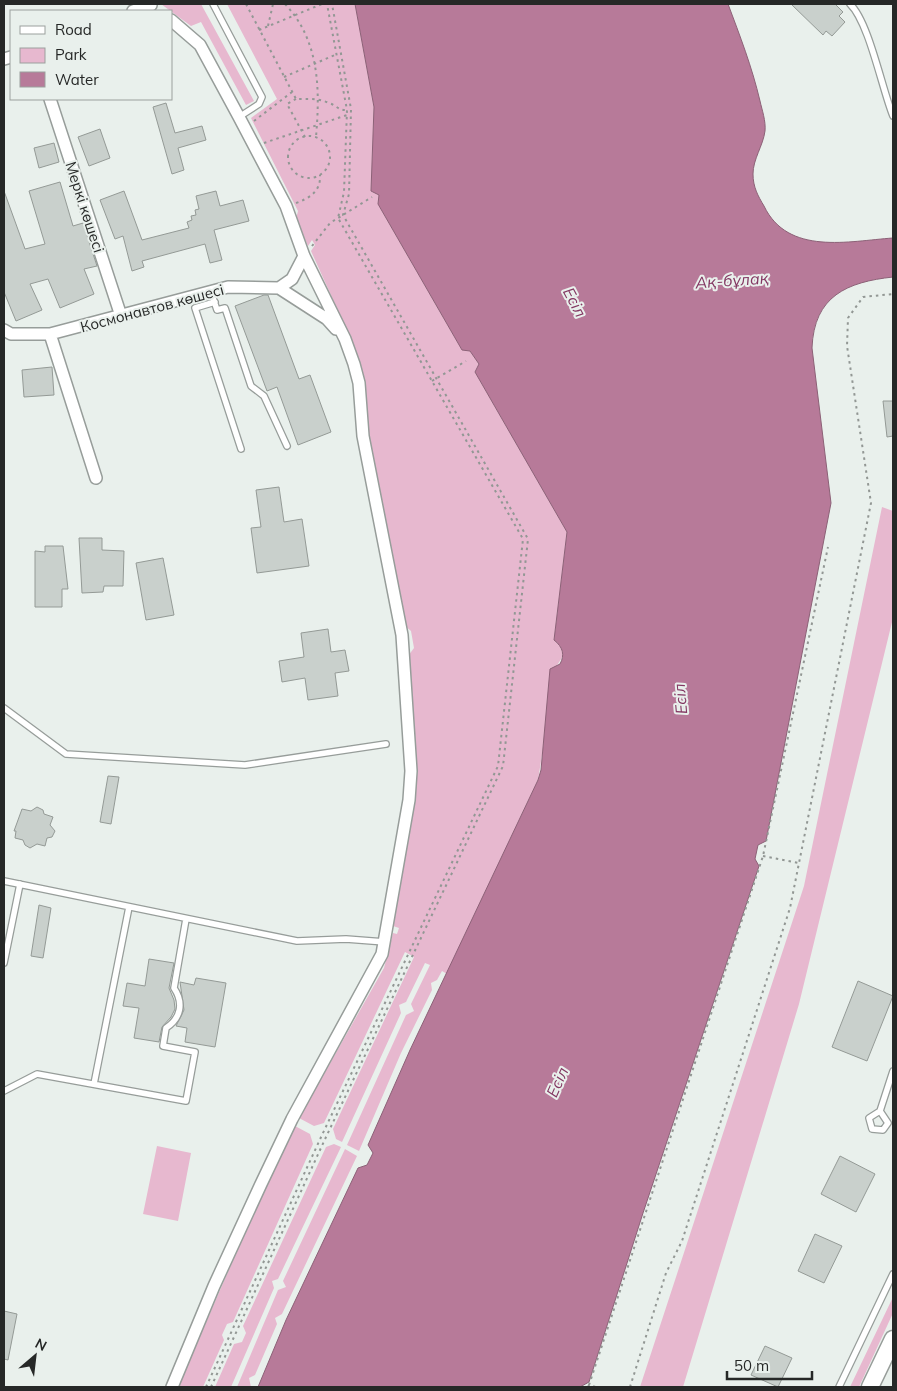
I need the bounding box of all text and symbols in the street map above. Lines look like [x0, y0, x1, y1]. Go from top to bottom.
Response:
legend [10, 10, 172, 100]
text: Road [55, 20, 92, 39]
text: Park [55, 45, 87, 64]
text: Water [55, 70, 99, 89]
street label: Меркі көшесі [61, 159, 109, 255]
water label: Ақ-бұлақ [694, 267, 769, 293]
street label: Космонавтов көшесі [78, 280, 226, 336]
water label: Есіл [559, 284, 591, 320]
water label: Есіл [669, 683, 691, 715]
water label: Есіл [542, 1064, 572, 1100]
north arrow [10, 1331, 60, 1381]
text: N [32, 1334, 50, 1355]
scale bar [727, 1348, 812, 1380]
text: 50 m [734, 1356, 769, 1375]

